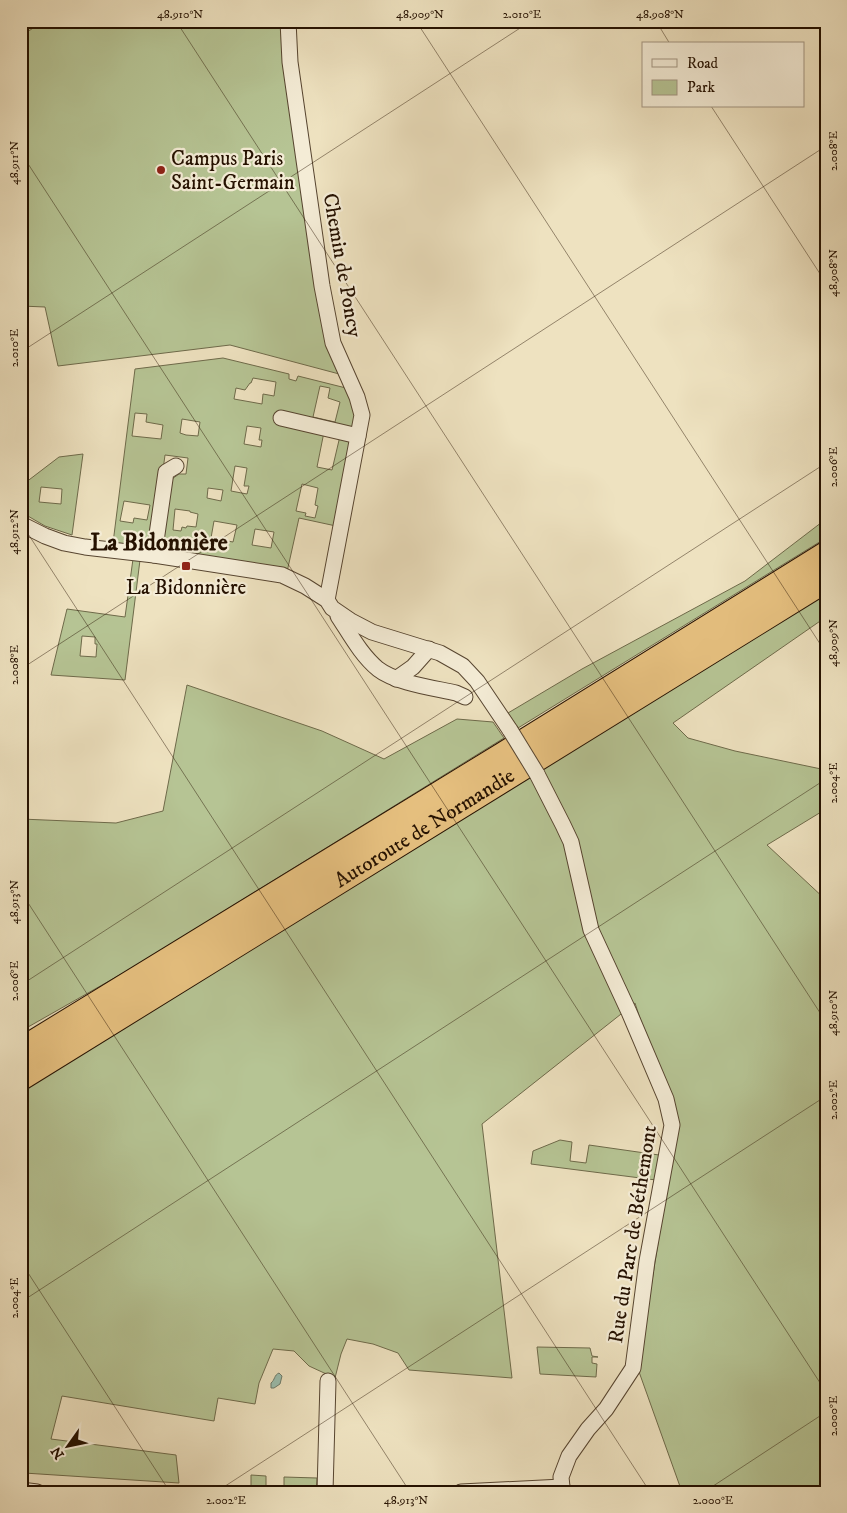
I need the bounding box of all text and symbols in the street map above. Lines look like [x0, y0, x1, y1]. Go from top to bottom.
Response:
text: 48.910°N [157, 7, 203, 22]
text: 48.909°N [396, 7, 444, 22]
text: 2.010°E [503, 7, 542, 22]
text: 48.908°N [636, 7, 684, 22]
legend [642, 42, 804, 108]
text: Road [687, 54, 719, 73]
text: Park [687, 78, 716, 97]
text: 2.008°E [826, 130, 841, 171]
text: 48.911°N [7, 141, 22, 185]
place label: Campus Paris Saint-Germain [171, 146, 295, 196]
marker: Campus Paris Saint-Germain [155, 164, 167, 176]
street label: Chemin de Poncy [317, 191, 368, 340]
text: 48.908°N [826, 249, 841, 297]
text: 2.010°E [7, 328, 22, 367]
text: 2.006°E [826, 446, 841, 487]
text: 48.912°N [7, 509, 22, 555]
district label: La Bidonnière [90, 528, 228, 558]
marker: La Bidonnière [180, 560, 192, 572]
place label: La Bidonnière [126, 575, 247, 601]
text: 48.909°N [826, 619, 841, 667]
text: 2.008°E [7, 644, 22, 685]
text: 2.004°E [826, 762, 841, 804]
street label: Autoroute de Normandie [330, 763, 520, 894]
text: 48.913°N [7, 880, 22, 924]
text: 2.006°E [7, 960, 22, 1001]
text: 48.910°N [826, 990, 841, 1036]
text: 2.002°E [826, 1079, 841, 1120]
street label: Rue du Parc de Béthemont [603, 1123, 663, 1345]
text: 2.004°E [7, 1277, 22, 1319]
text: 2.000°E [826, 1395, 841, 1436]
north arrow [42, 1420, 92, 1470]
text: N [47, 1442, 69, 1462]
text: 2.002°E [206, 1493, 247, 1508]
text: 48.913°N [384, 1493, 428, 1508]
text: 2.000°E [693, 1493, 734, 1508]

